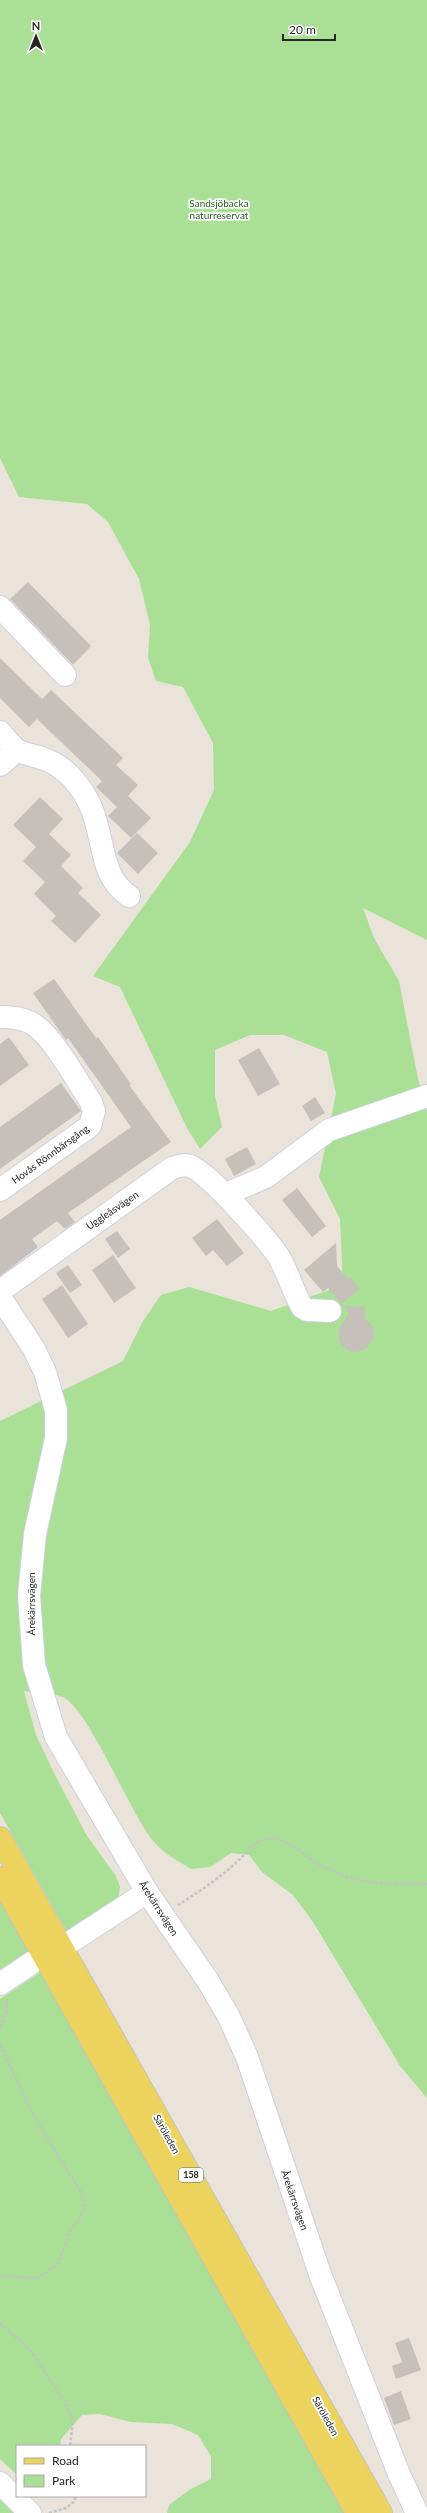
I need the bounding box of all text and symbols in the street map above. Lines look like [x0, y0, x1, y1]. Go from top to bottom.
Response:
north arrow [16, 16, 56, 56]
scale bar [283, 16, 335, 42]
text: N [32, 19, 40, 32]
text: 20 m [289, 22, 316, 37]
park label: Sandsjöbacka naturreservat [189, 197, 249, 221]
street label: Hovås Rönnbärsgång [9, 1122, 91, 1186]
street label: Uggleåsvägen [84, 1188, 140, 1232]
street label: Årekärrsvägen [25, 1572, 37, 1636]
street label: Årekärrsvägen [137, 1878, 181, 1938]
street label: Säröleden [151, 2112, 183, 2156]
road number: 158 [179, 2168, 203, 2182]
street label: Årekärrsvägen [279, 2168, 311, 2232]
street label: Säröleden [310, 2394, 342, 2438]
legend [16, 2445, 146, 2497]
text: Road [52, 2453, 79, 2468]
text: Park [52, 2473, 76, 2488]

